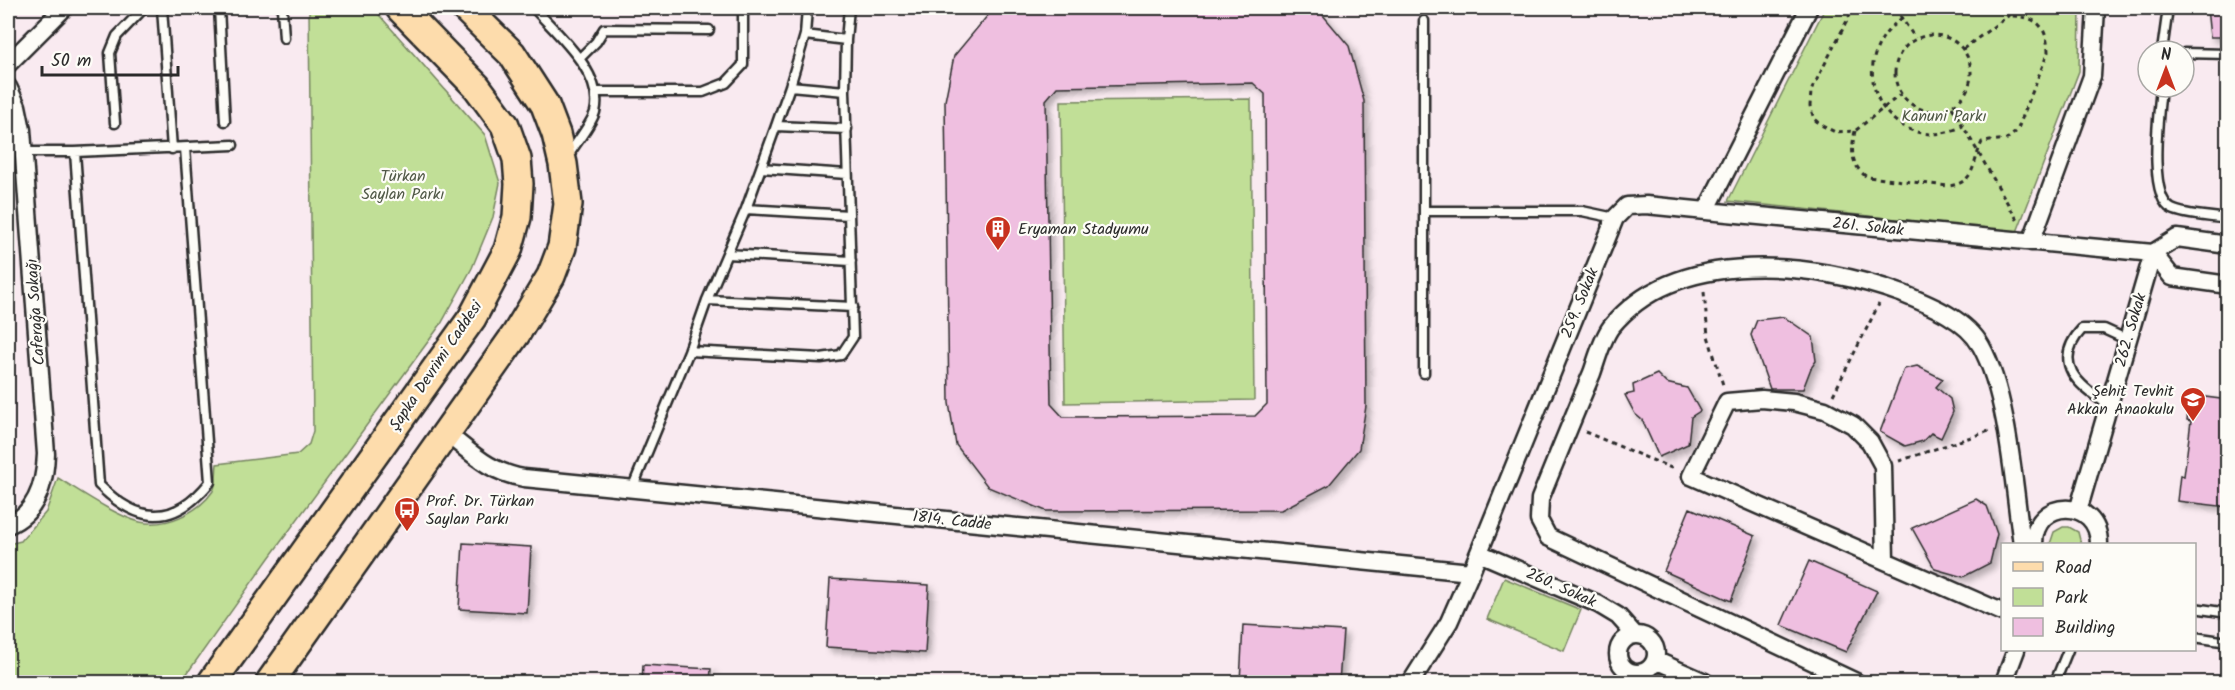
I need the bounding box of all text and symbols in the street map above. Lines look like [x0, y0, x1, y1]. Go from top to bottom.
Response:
scale bar [42, 39, 178, 77]
north arrow [2136, 39, 2196, 99]
text: N [2161, 43, 2171, 68]
text: 50 m [51, 47, 91, 76]
park label: Kanuni Parkı [1901, 104, 1987, 129]
park label: Türkan Saylan Parkı [361, 164, 445, 207]
street label: 261. Sokak [1831, 211, 1905, 243]
building icon: Eryaman Stadyumu [983, 214, 1013, 252]
place label: Eryaman Stadyumu [1018, 217, 1149, 242]
street label: Caferağa Sokağı [20, 258, 52, 366]
street label: 259. Sokak [1555, 263, 1606, 342]
street label: 262. Sokak [2109, 290, 2154, 370]
street label: Şapka Devrimi Caddesi [383, 295, 490, 436]
place label: Şehit Tevhit Akkan Anaokulu [2067, 379, 2175, 422]
school or university icon: Şehit Tevhit Akkan Anaokulu [2178, 385, 2208, 423]
place label: Prof. Dr. Türkan Saylan Parkı [426, 489, 534, 532]
bus stop icon: Prof. Dr. Türkan Saylan Parkı [392, 495, 422, 533]
street label: 1814. Cadde [911, 504, 993, 538]
legend [2001, 543, 2196, 651]
text: Road [2055, 554, 2092, 583]
street label: 260. Sokak [1522, 561, 1601, 615]
text: Park [2055, 584, 2088, 613]
text: Building [2055, 614, 2115, 643]

